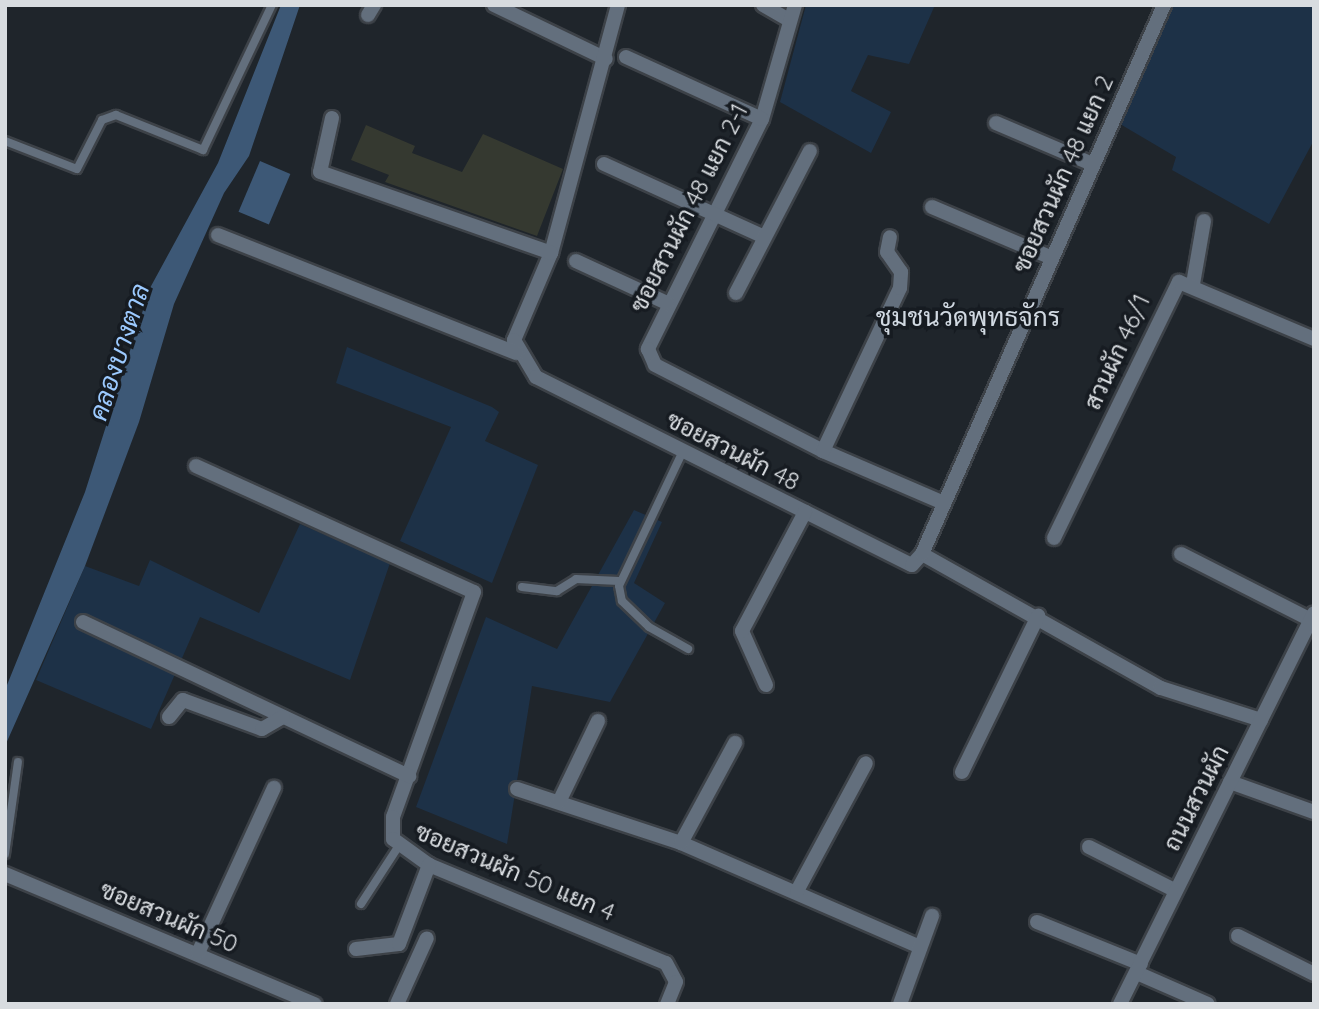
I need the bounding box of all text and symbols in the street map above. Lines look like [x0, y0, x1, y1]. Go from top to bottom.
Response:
street label: ซอยสวนผัก 48 แยก 2 [1007, 71, 1119, 277]
street label: ซอยสวนผัก 48 แยก 2-1 [624, 99, 754, 317]
water label: คลองบางตาล [82, 279, 156, 425]
street label: สวนผัก 46/1 [1078, 290, 1156, 414]
district label: ชุมชนวัดพุทธจักร [876, 301, 1060, 333]
street label: ซอยสวนผัก 48 [662, 405, 804, 497]
street label: ถนนสวนผัก [1157, 740, 1235, 856]
street label: ซอยสวนผัก 50 แยก 4 [411, 817, 619, 927]
street label: ซอยสวนผัก 50 [96, 875, 242, 959]

